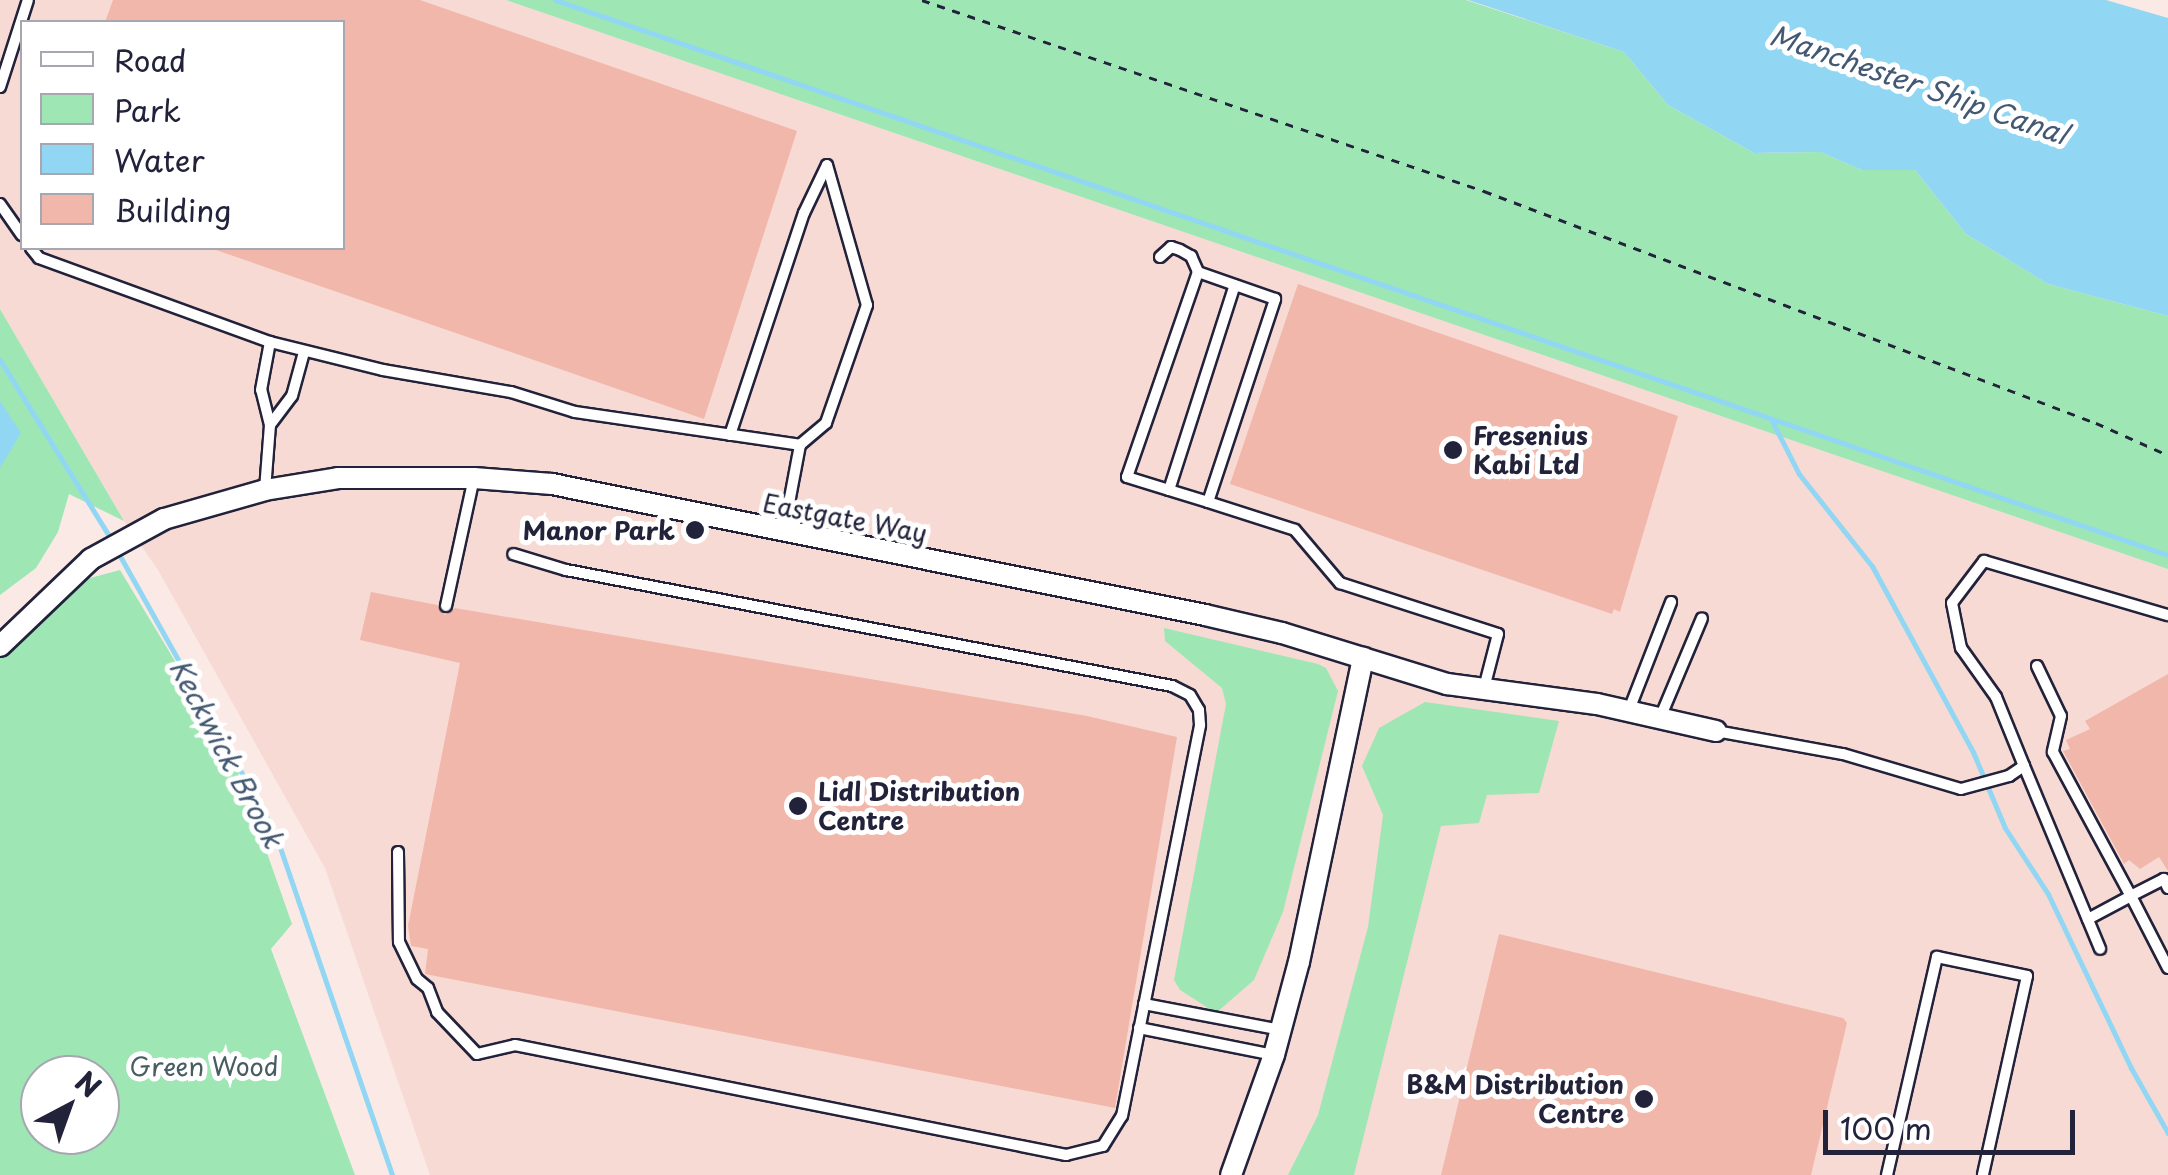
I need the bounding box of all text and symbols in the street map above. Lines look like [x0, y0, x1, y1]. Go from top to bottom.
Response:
water label: Manchester Ship Canal [1765, 17, 2073, 151]
legend [20, 20, 345, 250]
text: Road [114, 37, 187, 82]
text: Park [114, 87, 181, 132]
text: Water [114, 137, 205, 182]
text: Building [114, 187, 231, 232]
place label: Fresenius Kabi Ltd [1473, 421, 1588, 480]
marker: Fresenius Kabi Ltd [1442, 439, 1464, 461]
street label: Eastgate Way [760, 487, 930, 549]
place label: Manor Park [522, 515, 675, 545]
marker: Manor Park [684, 519, 706, 541]
water label: Keckwick Brook [162, 651, 292, 855]
place label: Lidl Distribution Centre [818, 777, 1022, 836]
marker: Lidl Distribution Centre [787, 795, 809, 817]
park label: Green Wood [128, 1051, 280, 1081]
north arrow [20, 1055, 120, 1155]
text: N [66, 1060, 111, 1107]
place label: B&M Distribution Centre [1403, 1070, 1624, 1129]
marker: B&M Distribution Centre [1633, 1088, 1655, 1110]
scale bar [1828, 1090, 2080, 1152]
text: 100 m [1840, 1105, 1932, 1150]

